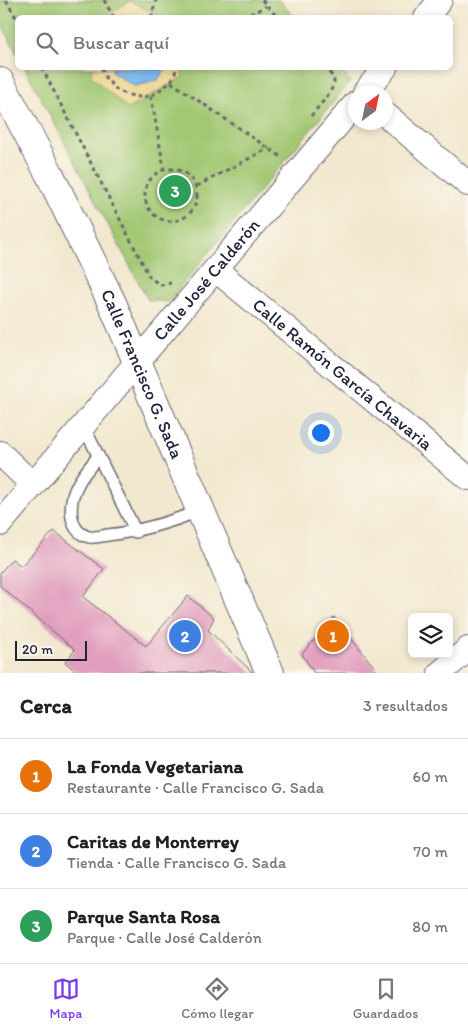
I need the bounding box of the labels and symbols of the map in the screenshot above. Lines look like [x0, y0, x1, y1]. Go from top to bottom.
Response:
north arrow [348, 85, 393, 130]
pin: 3 [159, 172, 191, 210]
street label: Calle José Calderón [149, 214, 264, 345]
street label: Calle Francisco G. Sada [96, 286, 188, 463]
street label: Calle Ramón García Chavaria [248, 294, 438, 456]
your location [308, 420, 334, 446]
pin: 2 [169, 617, 201, 655]
pin: 1 [317, 617, 349, 655]
scale bar [15, 638, 88, 661]

